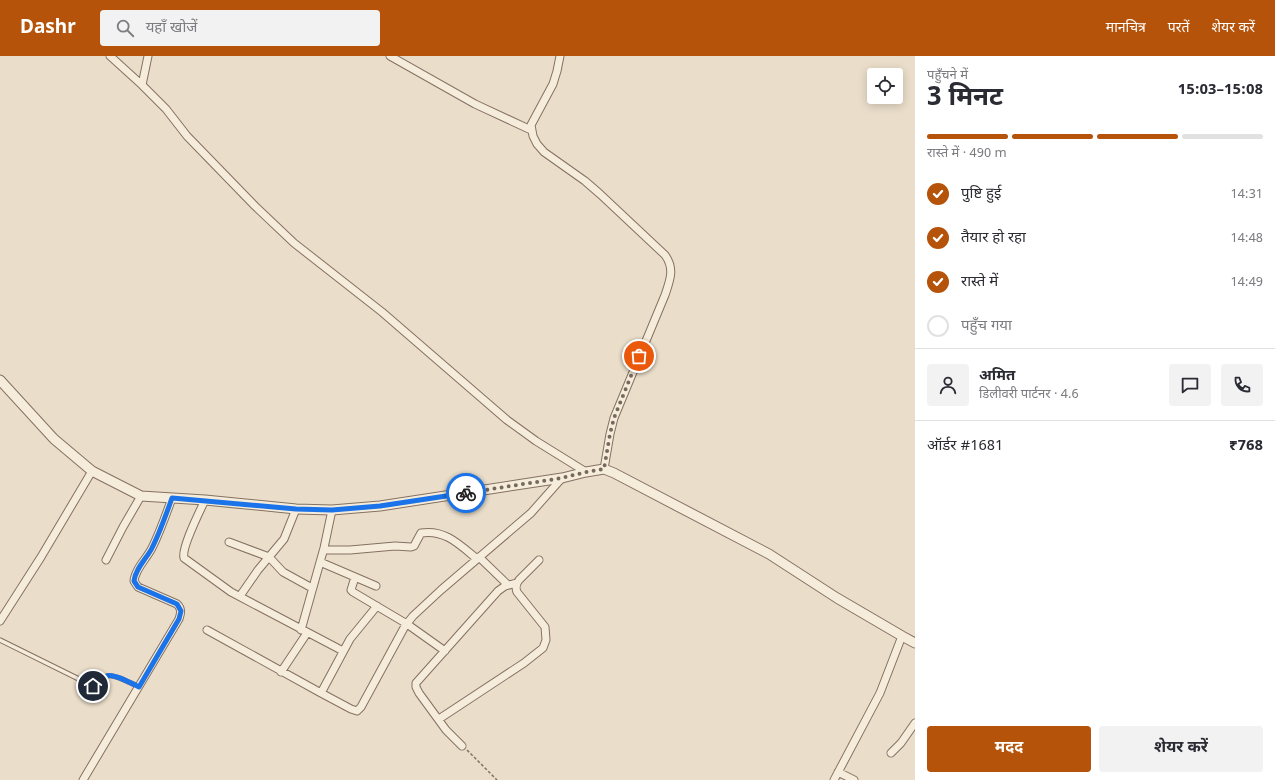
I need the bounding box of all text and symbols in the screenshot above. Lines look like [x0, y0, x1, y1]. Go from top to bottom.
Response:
search box [100, 10, 380, 46]
text: Dashr [20, 16, 76, 41]
icon: search [114, 17, 136, 39]
text: यहाँ खोजें [146, 19, 197, 38]
text: मानचित्र [1106, 19, 1146, 38]
text: परतें [1168, 19, 1190, 38]
text: शेयर करें [1212, 19, 1255, 38]
text: पहुँचने में [927, 67, 968, 84]
map controls [867, 68, 903, 104]
button: locate [867, 68, 903, 104]
text: 15:03–15:08 [1178, 81, 1263, 100]
text: 3 मिनट [927, 82, 1003, 116]
text: रास्ते में · 490 m [927, 145, 1007, 162]
icon: check [927, 183, 949, 205]
text: पुष्टि हुई [961, 185, 1001, 204]
text: 14:31 [1231, 186, 1263, 203]
icon: check [927, 227, 949, 249]
text: तैयार हो रहा [961, 229, 1026, 248]
text: 14:48 [1231, 230, 1263, 247]
icon: check [927, 271, 949, 293]
text: रास्ते में [961, 273, 998, 292]
text: 14:49 [1231, 274, 1263, 291]
text: पहुँच गया [961, 317, 1012, 336]
pin [622, 339, 656, 373]
icon: bag [628, 345, 650, 367]
button: person [927, 364, 969, 406]
button: chat [1169, 364, 1211, 406]
button: phone [1221, 364, 1263, 406]
text: अमित [979, 367, 1015, 386]
text: डिलीवरी पार्टनर · 4.6 [979, 386, 1079, 403]
text: ऑर्डर #1681 [927, 437, 1003, 456]
text: ₹768 [1229, 437, 1263, 456]
courier [446, 473, 486, 513]
icon: bike [455, 482, 477, 504]
pin [76, 669, 110, 703]
icon: home [82, 675, 104, 697]
button: मदद [927, 726, 1091, 772]
button: शेयर करें [1099, 726, 1263, 772]

